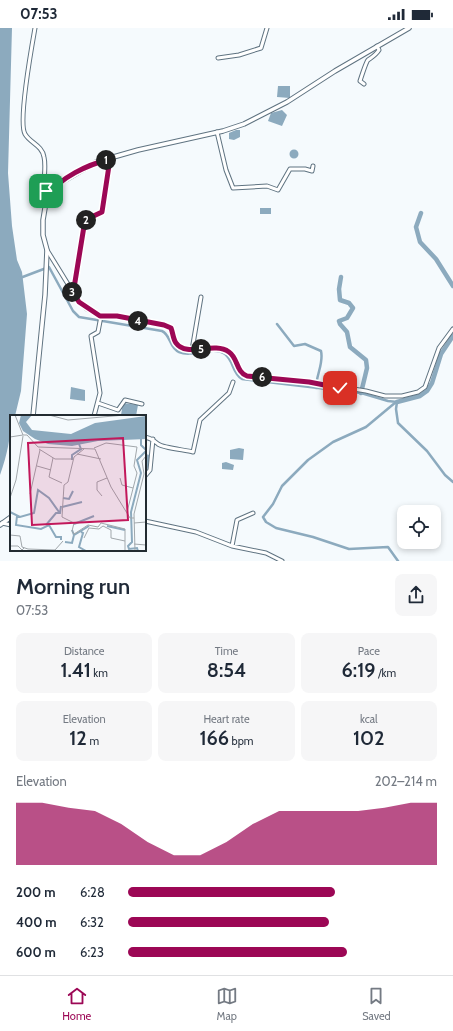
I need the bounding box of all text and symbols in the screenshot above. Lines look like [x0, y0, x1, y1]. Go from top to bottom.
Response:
text: 07:53 [20, 5, 58, 23]
pin: 1 [96, 150, 116, 170]
text: 1 [104, 153, 108, 167]
pin [29, 174, 63, 208]
icon: arrive [35, 180, 57, 202]
pin: 2 [76, 210, 96, 230]
text: 2 [83, 213, 89, 227]
pin: 3 [62, 282, 82, 302]
text: 3 [69, 285, 75, 299]
pin: 4 [128, 311, 148, 331]
text: 4 [135, 314, 141, 328]
pin: 5 [191, 339, 211, 359]
text: 5 [198, 342, 204, 356]
pin: 6 [252, 367, 272, 387]
text: 6 [259, 370, 265, 384]
pin [323, 371, 357, 405]
icon: check [329, 377, 351, 399]
inset map [10, 415, 146, 551]
map controls [397, 505, 441, 549]
button: locate [397, 505, 441, 549]
text: Morning run [16, 573, 130, 600]
button: share [395, 574, 437, 616]
text: 07:53 [16, 602, 48, 618]
text: Distance [64, 644, 104, 658]
text: Time [215, 644, 238, 658]
text: Pace [358, 644, 380, 658]
text: 1.41 [60, 658, 91, 682]
text: 8:54 [207, 658, 246, 682]
text: 6:19 [342, 658, 376, 682]
text: km [91, 666, 108, 680]
text: /km [376, 666, 396, 680]
text: Elevation [63, 712, 106, 726]
text: Heart rate [203, 712, 250, 726]
text: kcal [360, 712, 378, 726]
text: 12 [69, 726, 87, 750]
text: 166 [199, 726, 229, 750]
text: 102 [353, 726, 385, 750]
text: m [87, 734, 99, 748]
text: bpm [229, 734, 253, 748]
text: Elevation [16, 773, 67, 789]
text: 202–214 m [375, 773, 437, 789]
text: 200 m [16, 884, 55, 900]
text: 6:28 [80, 884, 105, 900]
text: 400 m [16, 914, 57, 930]
text: 6:32 [80, 914, 104, 930]
text: 600 m [16, 944, 56, 960]
text: 6:23 [80, 944, 104, 960]
tab: Home [62, 985, 91, 1023]
tab: Map [216, 985, 238, 1023]
tab: Saved [362, 985, 391, 1023]

